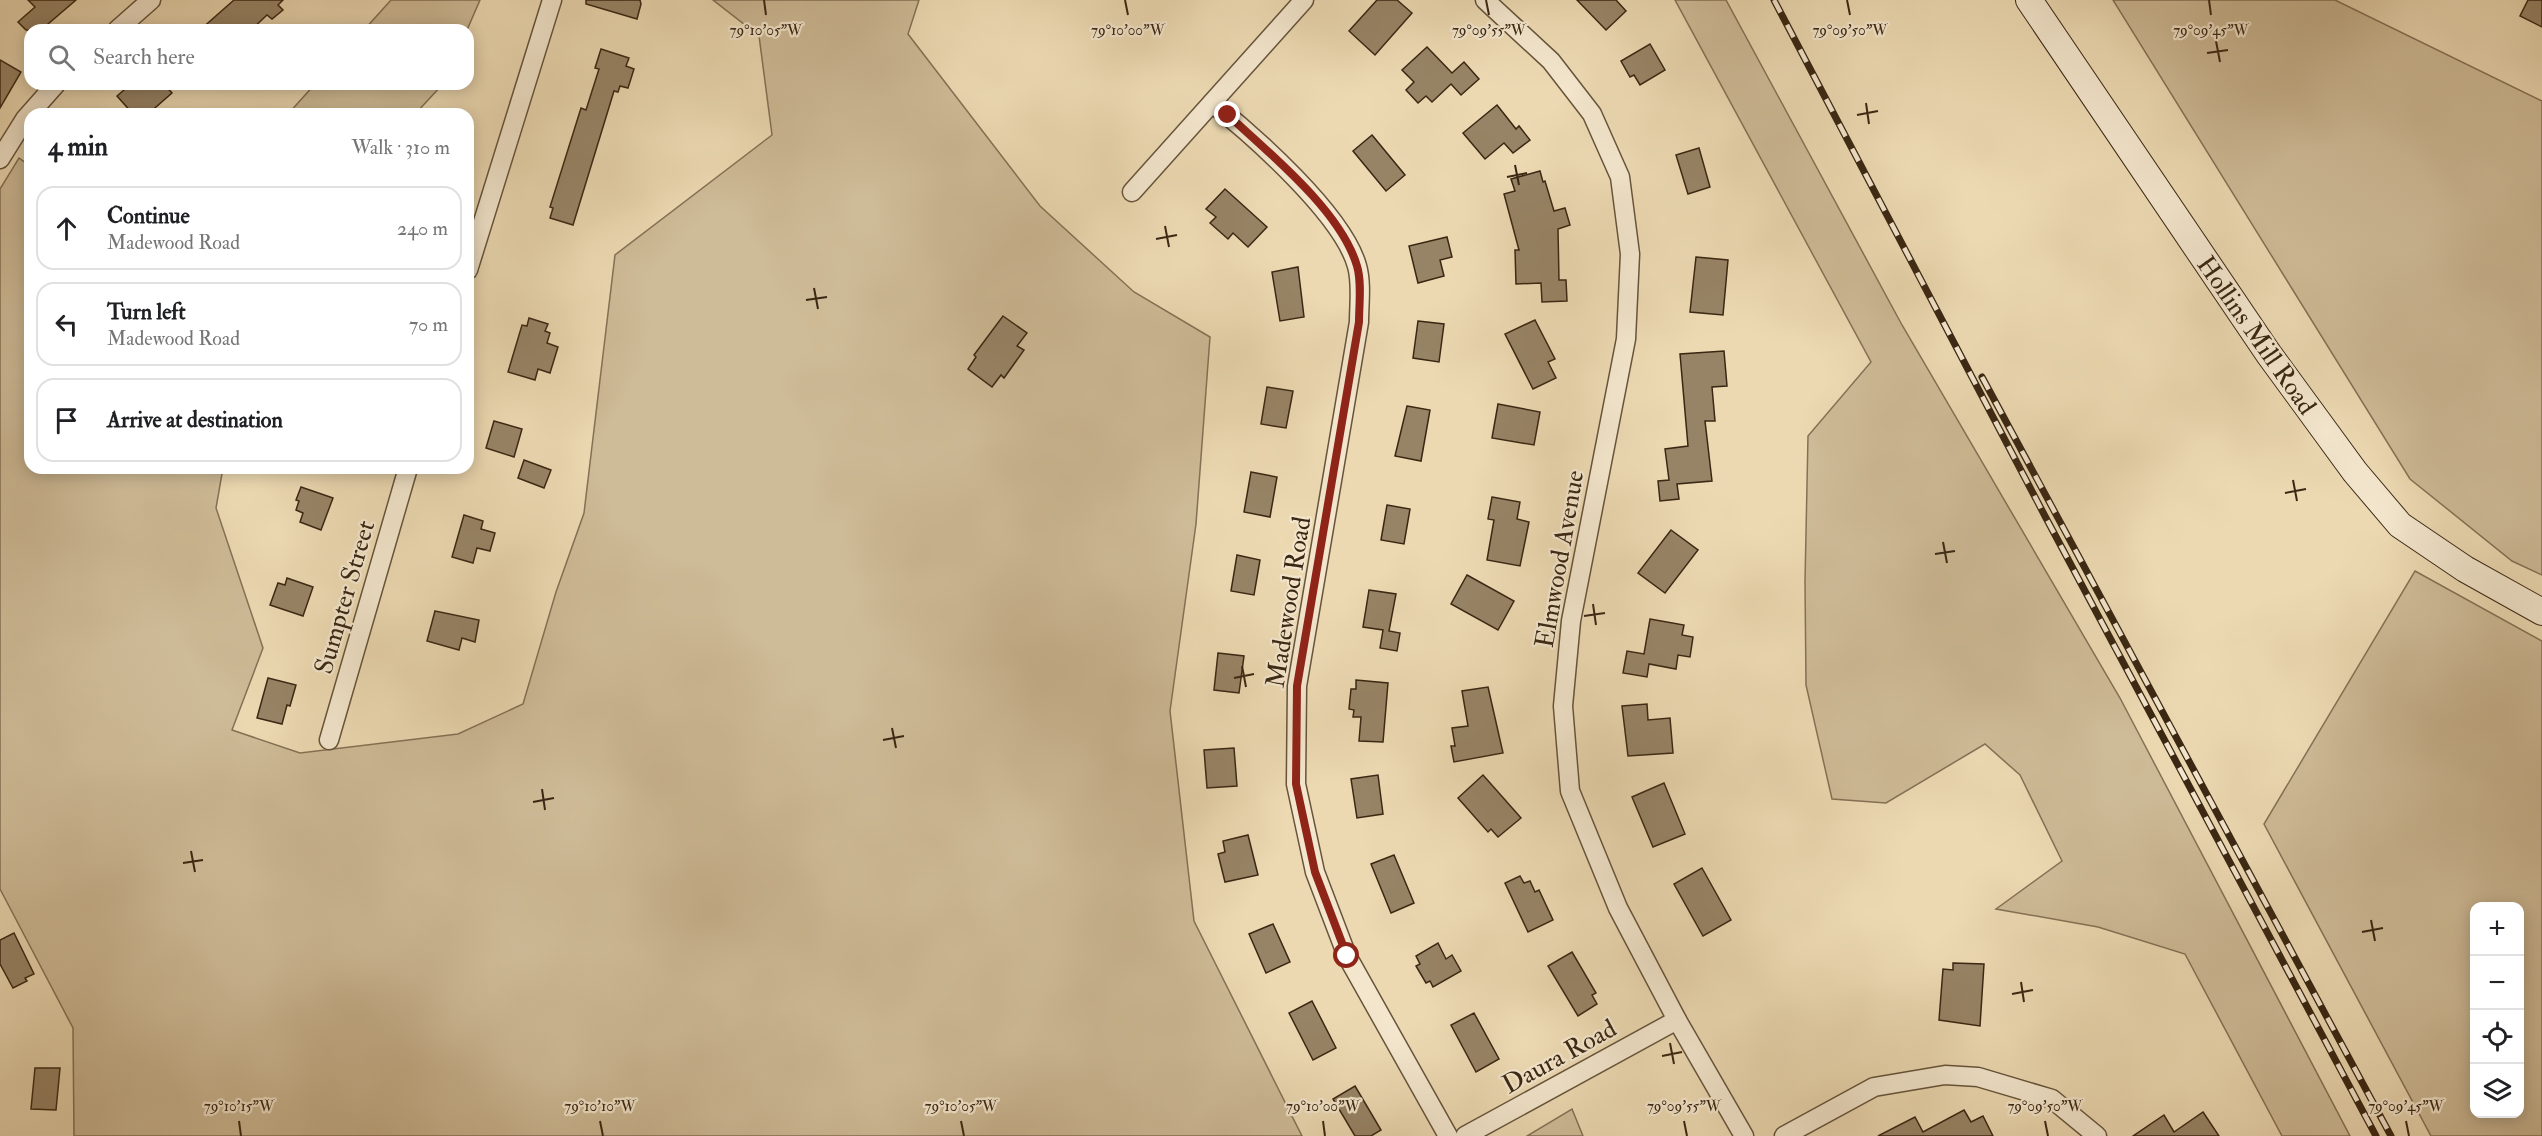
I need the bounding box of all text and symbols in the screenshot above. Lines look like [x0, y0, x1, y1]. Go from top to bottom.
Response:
text: 79°10'05"W [730, 21, 803, 40]
text: 79°10'00"W [1091, 21, 1166, 40]
text: 79°09'55"W [1452, 21, 1527, 40]
text: 79°09'50"W [1812, 21, 1888, 40]
text: 79°09'45"W [2173, 21, 2250, 40]
search box [24, 24, 474, 90]
icon: search [45, 41, 78, 74]
text: Search here [93, 43, 195, 71]
route end [1214, 101, 1240, 127]
text: 4 min [48, 131, 108, 163]
text: Walk · 310 m [351, 135, 450, 160]
text: Continue [107, 202, 190, 230]
icon: ahead [50, 212, 83, 245]
text: 240 m [397, 216, 448, 241]
text: Madewood Road [107, 230, 240, 255]
street label: Hollins Mill Road [2190, 250, 2323, 421]
text: Turn left [107, 298, 186, 326]
icon: left [50, 308, 83, 341]
text: 70 m [409, 312, 448, 337]
text: Madewood Road [107, 326, 240, 351]
icon: arrive [50, 404, 83, 437]
text: Arrive at destination [107, 406, 283, 434]
street label: Elmwood Avenue [1529, 468, 1591, 650]
street label: Madewood Road [1260, 514, 1318, 690]
street label: Sumpter Street [308, 517, 383, 678]
map controls [2470, 902, 2524, 1118]
button: + [2470, 902, 2524, 956]
route start [1333, 942, 1359, 968]
button: − [2470, 956, 2524, 1010]
button: locate [2470, 1010, 2524, 1064]
street label: Daura Road [1497, 1012, 1622, 1101]
button: layers [2470, 1064, 2524, 1118]
text: 79°10'15"W [204, 1097, 275, 1116]
text: 79°10'10"W [564, 1097, 636, 1116]
text: 79°10'05"W [925, 1097, 998, 1116]
text: 79°10'00"W [1286, 1097, 1361, 1116]
text: 79°09'55"W [1647, 1097, 1722, 1116]
text: 79°09'50"W [2007, 1097, 2083, 1116]
text: 79°09'45"W [2368, 1097, 2445, 1116]

